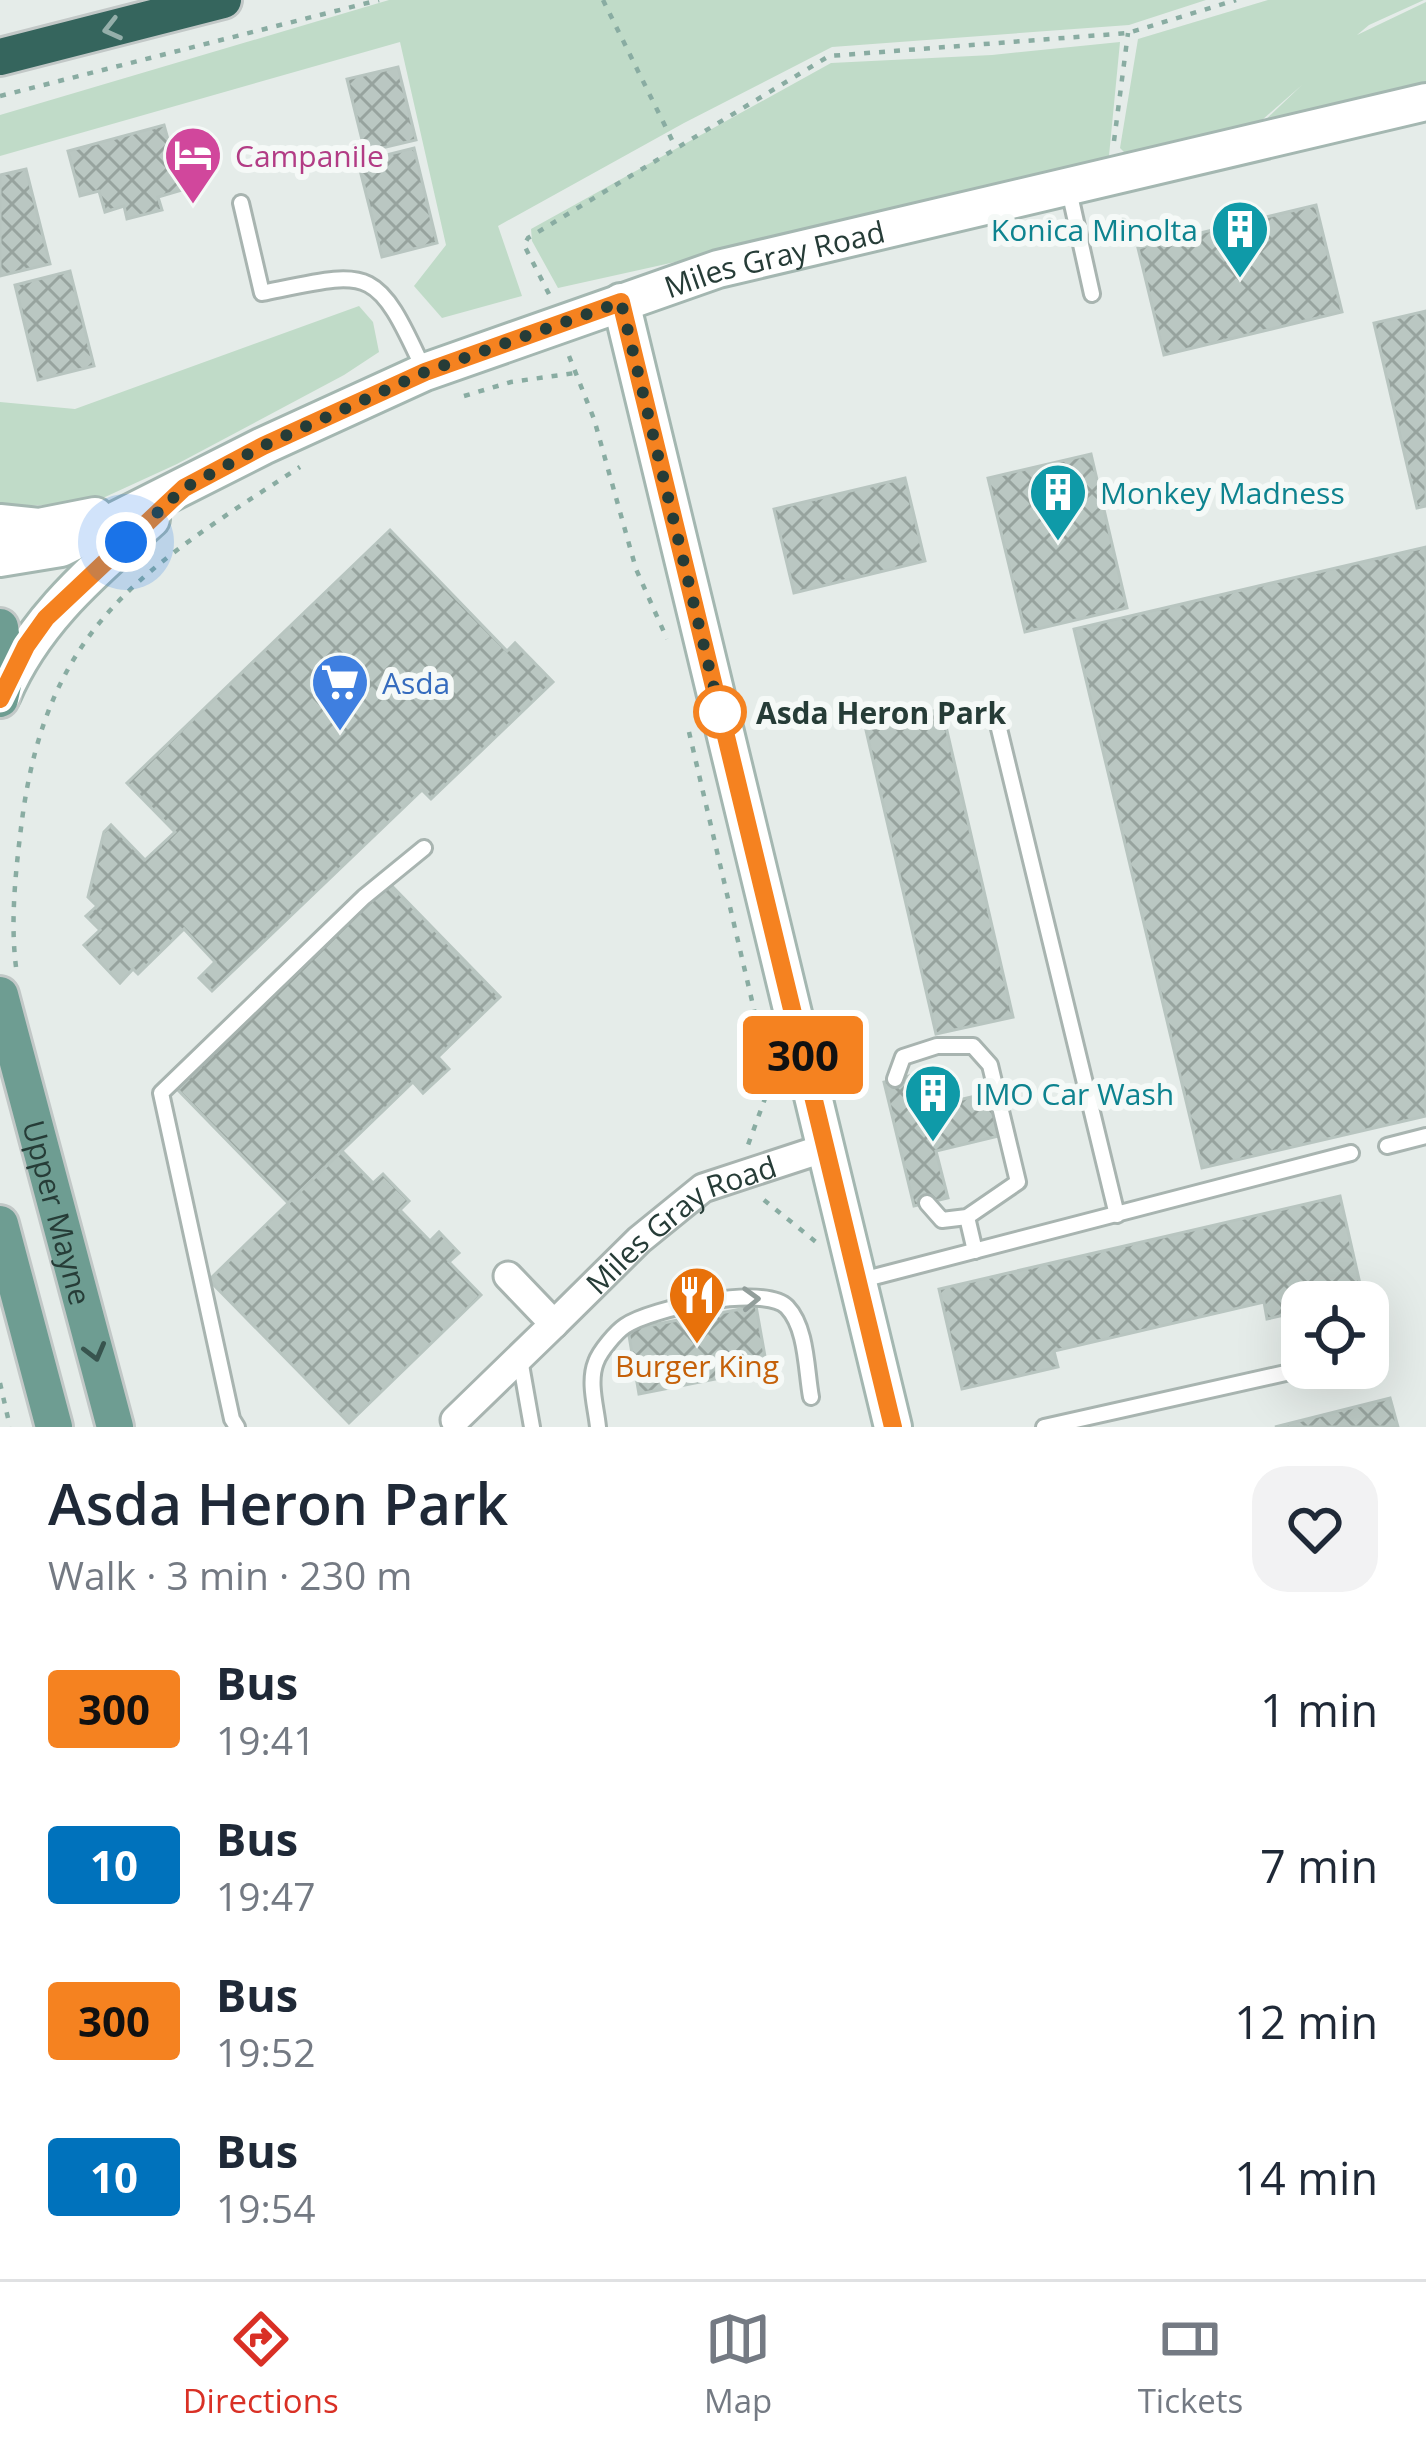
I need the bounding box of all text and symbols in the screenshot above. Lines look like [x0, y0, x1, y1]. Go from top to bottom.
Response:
one-way arrow [102, 14, 122, 39]
hotel icon: Campanile [162, 124, 224, 206]
place label: Campanile [235, 135, 384, 176]
building icon: Konica Minolta [1209, 198, 1271, 280]
place label: Konica Minolta [991, 209, 1198, 250]
street label: Miles Gray Road [658, 210, 889, 307]
building icon: Monkey Madness [1027, 461, 1089, 543]
place label: Monkey Madness [1100, 472, 1345, 513]
your location [96, 512, 156, 572]
supermarket icon: Asda [309, 651, 371, 733]
place label: Asda [382, 662, 450, 703]
marker: Asda Heron Park [695, 687, 745, 737]
place label: Asda Heron Park [756, 692, 1006, 733]
line badge: 300 [734, 1016, 872, 1094]
text: 300 [767, 1026, 839, 1083]
building icon: IMO Car Wash [902, 1062, 964, 1144]
place label: IMO Car Wash [975, 1073, 1174, 1114]
street label: Upper Mayne [14, 1116, 102, 1309]
street label: Miles Gray Road [576, 1145, 781, 1302]
restaurant icon: Burger King [666, 1264, 728, 1346]
map controls [1281, 1281, 1389, 1389]
button: locate [1281, 1281, 1389, 1389]
one-way arrow [742, 1287, 761, 1313]
one-way arrow [81, 1341, 106, 1362]
place label: Burger King [615, 1345, 779, 1386]
text: Asda Heron Park [48, 1464, 508, 1542]
button: heart [1252, 1466, 1378, 1592]
text: Walk · 3 min · 230 m [48, 1548, 412, 1601]
text: Bus [216, 1652, 298, 1713]
text: 1 min [1260, 1679, 1378, 1740]
text: 300 [78, 1680, 150, 1737]
text: 19:41 [216, 1713, 315, 1766]
text: Bus [216, 1808, 298, 1869]
text: 7 min [1260, 1835, 1378, 1896]
text: 10 [90, 1836, 138, 1893]
text: 19:47 [216, 1869, 315, 1922]
text: Bus [216, 1964, 298, 2025]
text: 12 min [1234, 1991, 1378, 2052]
text: 300 [78, 1992, 150, 2049]
text: 19:52 [216, 2025, 315, 2078]
text: Bus [216, 2120, 298, 2181]
text: 14 min [1234, 2147, 1378, 2208]
text: 10 [90, 2148, 138, 2205]
text: 19:54 [216, 2181, 315, 2234]
tab: Directions [183, 2306, 339, 2423]
tab: Map [704, 2306, 772, 2423]
tab: Tickets [1138, 2306, 1243, 2423]

